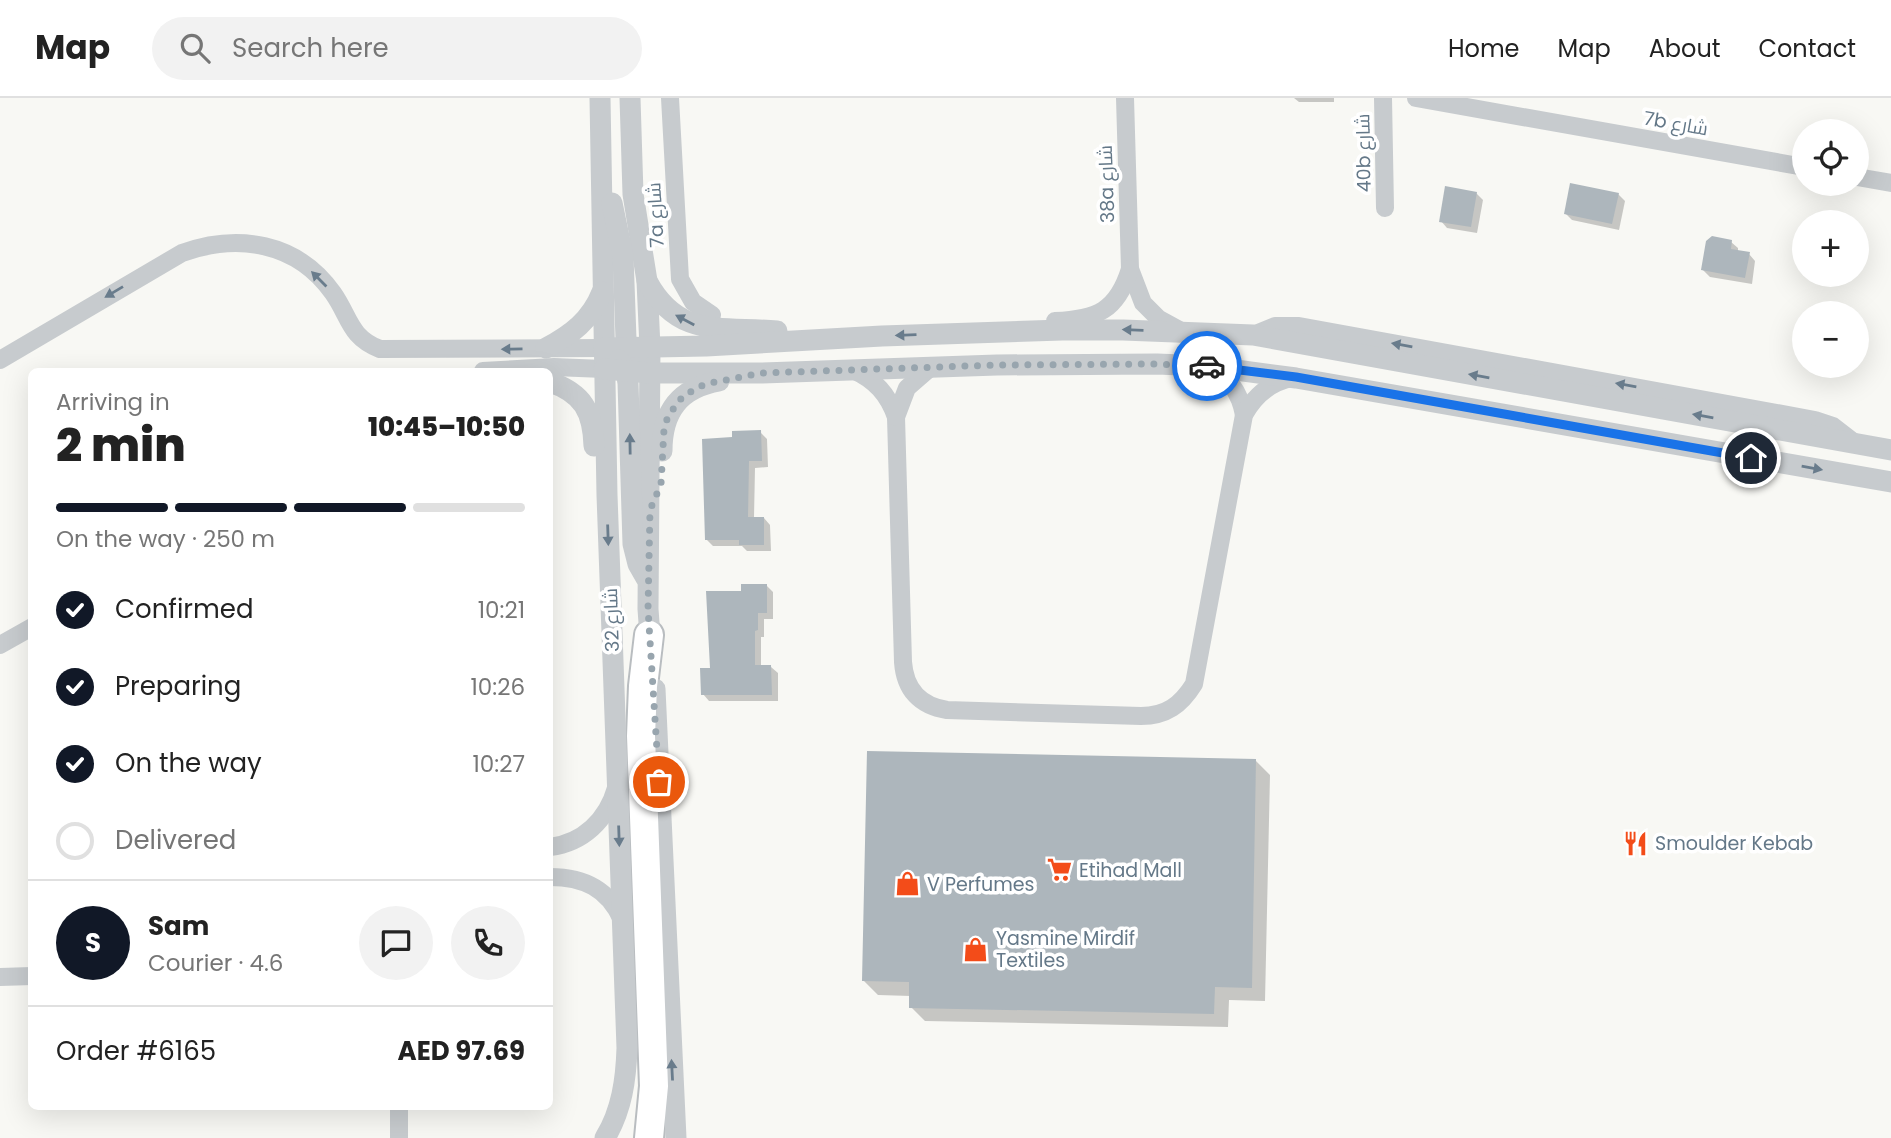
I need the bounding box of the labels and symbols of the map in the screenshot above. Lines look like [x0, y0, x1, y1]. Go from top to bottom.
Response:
street label: 7b شارع [1642, 105, 1710, 142]
street label: 40b شارع [1349, 113, 1378, 193]
street label: 38a شارع [1092, 145, 1121, 223]
street label: 7a شارع [640, 182, 671, 248]
one-way arrow [312, 271, 328, 288]
one-way arrow [105, 285, 124, 298]
one-way arrow [674, 314, 694, 326]
one-way arrow [1122, 325, 1144, 336]
one-way arrow [894, 330, 916, 341]
courier [1172, 331, 1242, 401]
one-way arrow [1391, 339, 1413, 350]
one-way arrow [500, 343, 522, 355]
one-way arrow [1468, 370, 1490, 381]
one-way arrow [1615, 379, 1637, 390]
one-way arrow [1692, 410, 1714, 421]
pin [1721, 428, 1781, 488]
one-way arrow [624, 432, 635, 454]
one-way arrow [1801, 463, 1823, 474]
one-way arrow [603, 524, 614, 546]
street label: شارع 32 [597, 588, 626, 652]
pin [629, 752, 689, 812]
one-way arrow [614, 825, 625, 847]
restaurant icon: Smoulder Kebab [1621, 829, 1649, 857]
place label: Smoulder Kebab [1655, 830, 1813, 857]
supermarket icon: Etihad Mall [1045, 856, 1073, 884]
place label: Etihad Mall [1079, 857, 1182, 884]
shop icon: V Perfumes [893, 870, 921, 898]
place label: V Perfumes [927, 871, 1034, 898]
place label: Yasmine Mirdif Textiles [996, 925, 1135, 974]
shop icon: Yasmine Mirdif Textiles [962, 935, 990, 963]
one-way arrow [666, 1059, 677, 1081]

